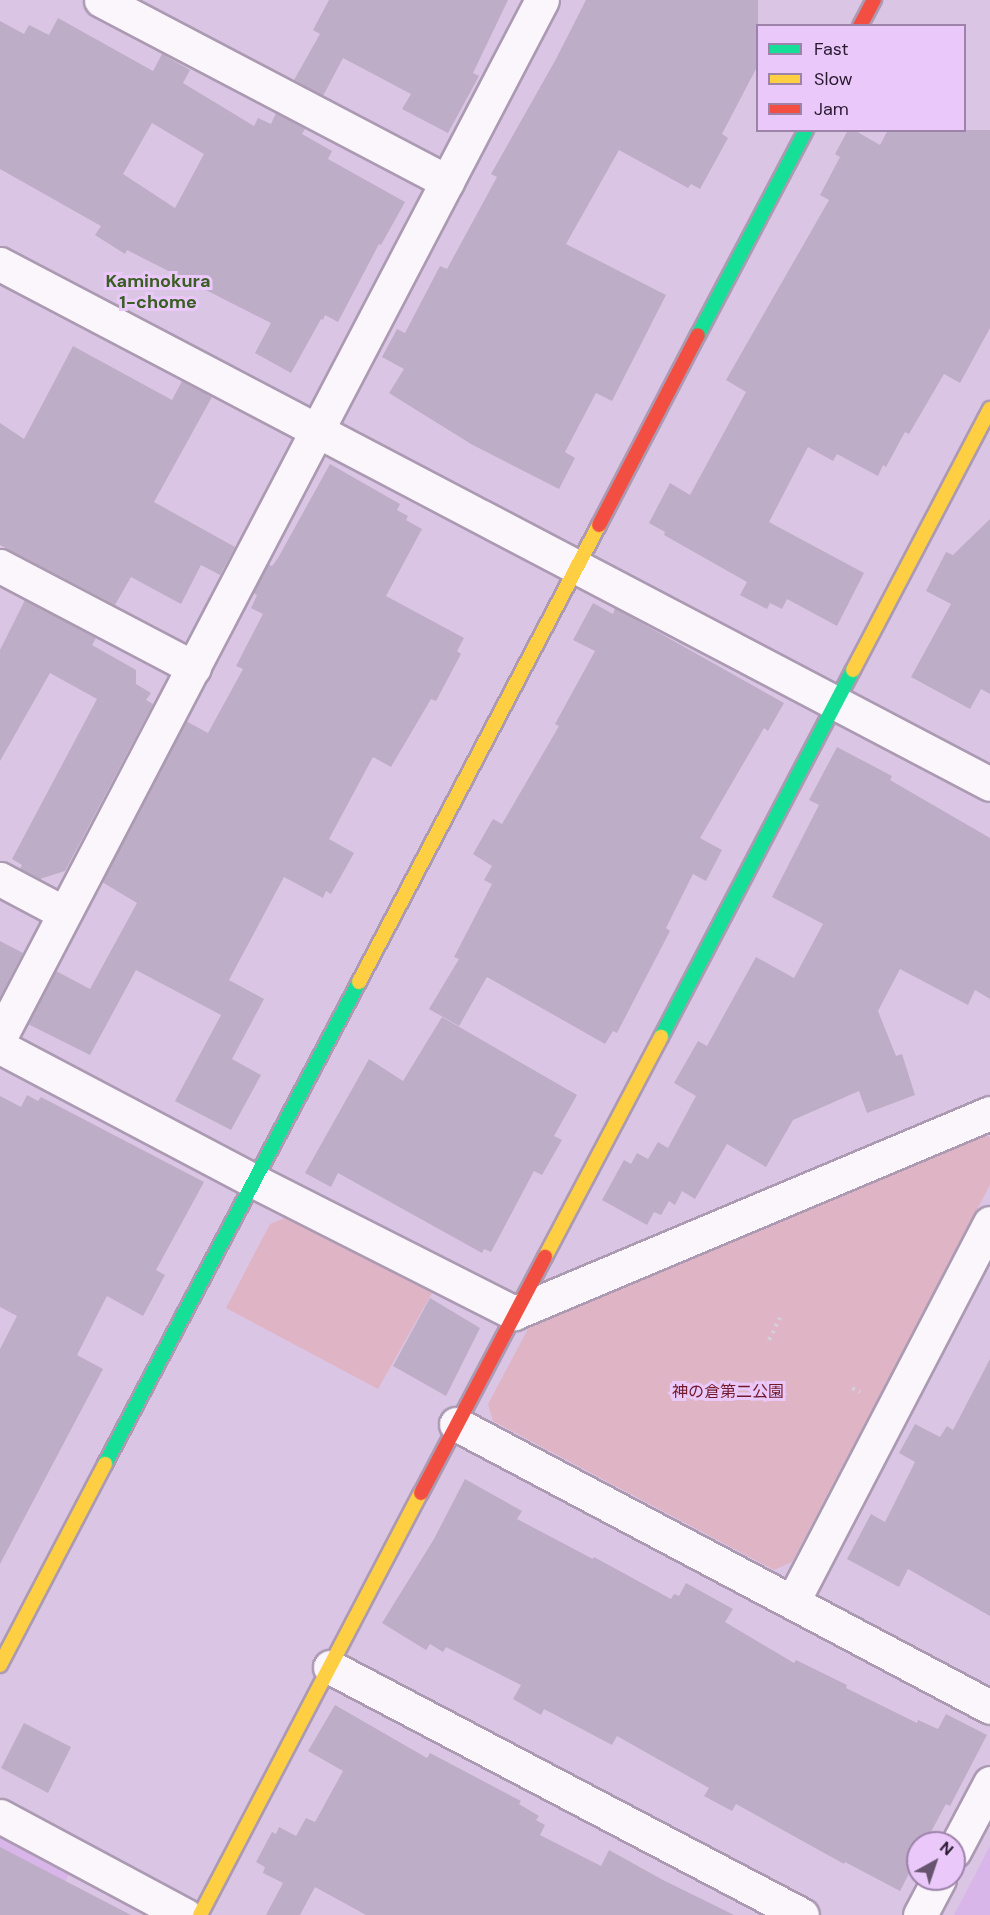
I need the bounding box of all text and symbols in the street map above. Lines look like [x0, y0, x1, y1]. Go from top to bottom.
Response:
legend [756, 24, 966, 132]
text: Fast [814, 37, 849, 61]
text: Slow [814, 67, 853, 91]
text: Jam [814, 97, 849, 121]
district label: Kaminokura 1-chome [105, 271, 211, 314]
park label: 神の倉第二公園 [672, 1382, 784, 1402]
north arrow [906, 1831, 966, 1891]
text: N [935, 1837, 958, 1860]

